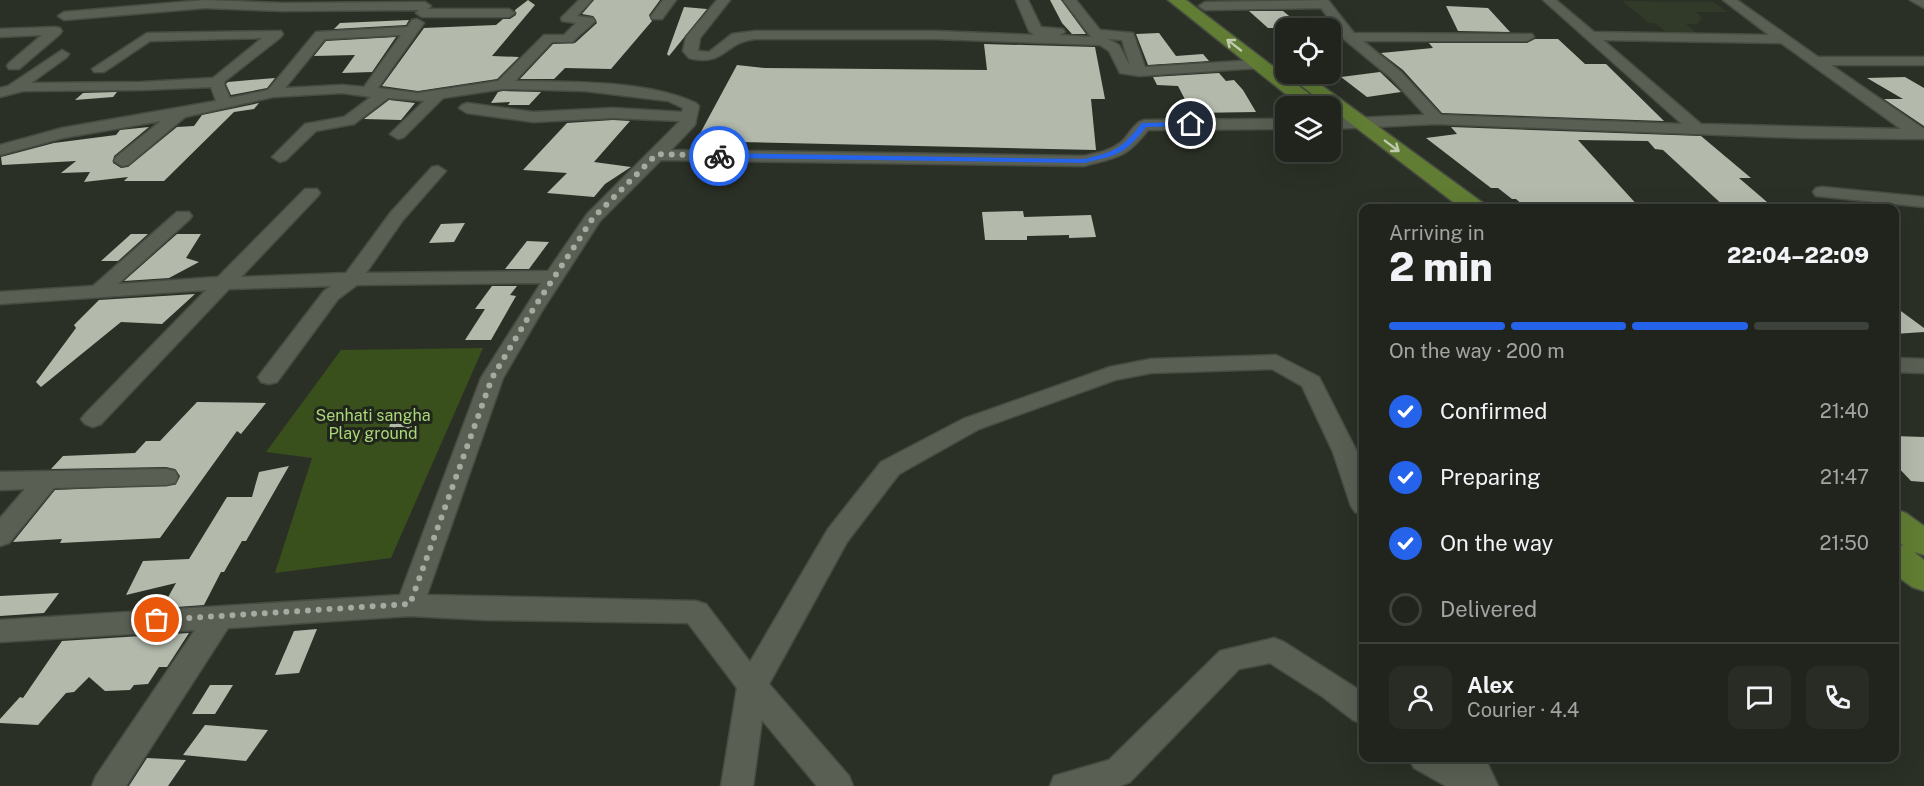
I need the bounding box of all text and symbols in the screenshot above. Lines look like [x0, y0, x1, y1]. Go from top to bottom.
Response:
map controls [1275, 18, 1341, 162]
button: locate [1275, 18, 1341, 84]
one-way arrow [1226, 39, 1242, 52]
button: layers [1275, 96, 1341, 162]
pin [1165, 98, 1216, 149]
icon: home [1174, 107, 1207, 140]
courier [689, 126, 749, 186]
icon: bike [703, 140, 736, 173]
one-way arrow [1383, 140, 1399, 153]
text: Arriving in [1389, 221, 1484, 245]
text: 22:04–22:09 [1727, 242, 1869, 268]
text: 2 min [1389, 244, 1493, 290]
text: On the way · 200 m [1389, 339, 1565, 363]
icon: check [1389, 395, 1422, 428]
text: Confirmed [1440, 398, 1547, 424]
text: 21:40 [1820, 399, 1869, 423]
park label: Senhati sangha Play ground [316, 406, 431, 443]
icon: check [1389, 461, 1422, 494]
text: Preparing [1440, 464, 1541, 490]
text: 21:47 [1820, 465, 1869, 489]
icon: check [1389, 527, 1422, 560]
text: On the way [1440, 530, 1553, 556]
text: 21:50 [1819, 531, 1869, 555]
pin [131, 594, 182, 645]
text: Delivered [1440, 596, 1537, 622]
icon: bag [140, 603, 173, 636]
button: person [1389, 666, 1452, 729]
button: chat [1728, 666, 1791, 729]
button: phone [1806, 666, 1869, 729]
text: Alex [1467, 672, 1514, 698]
text: Courier · 4.4 [1467, 698, 1579, 722]

